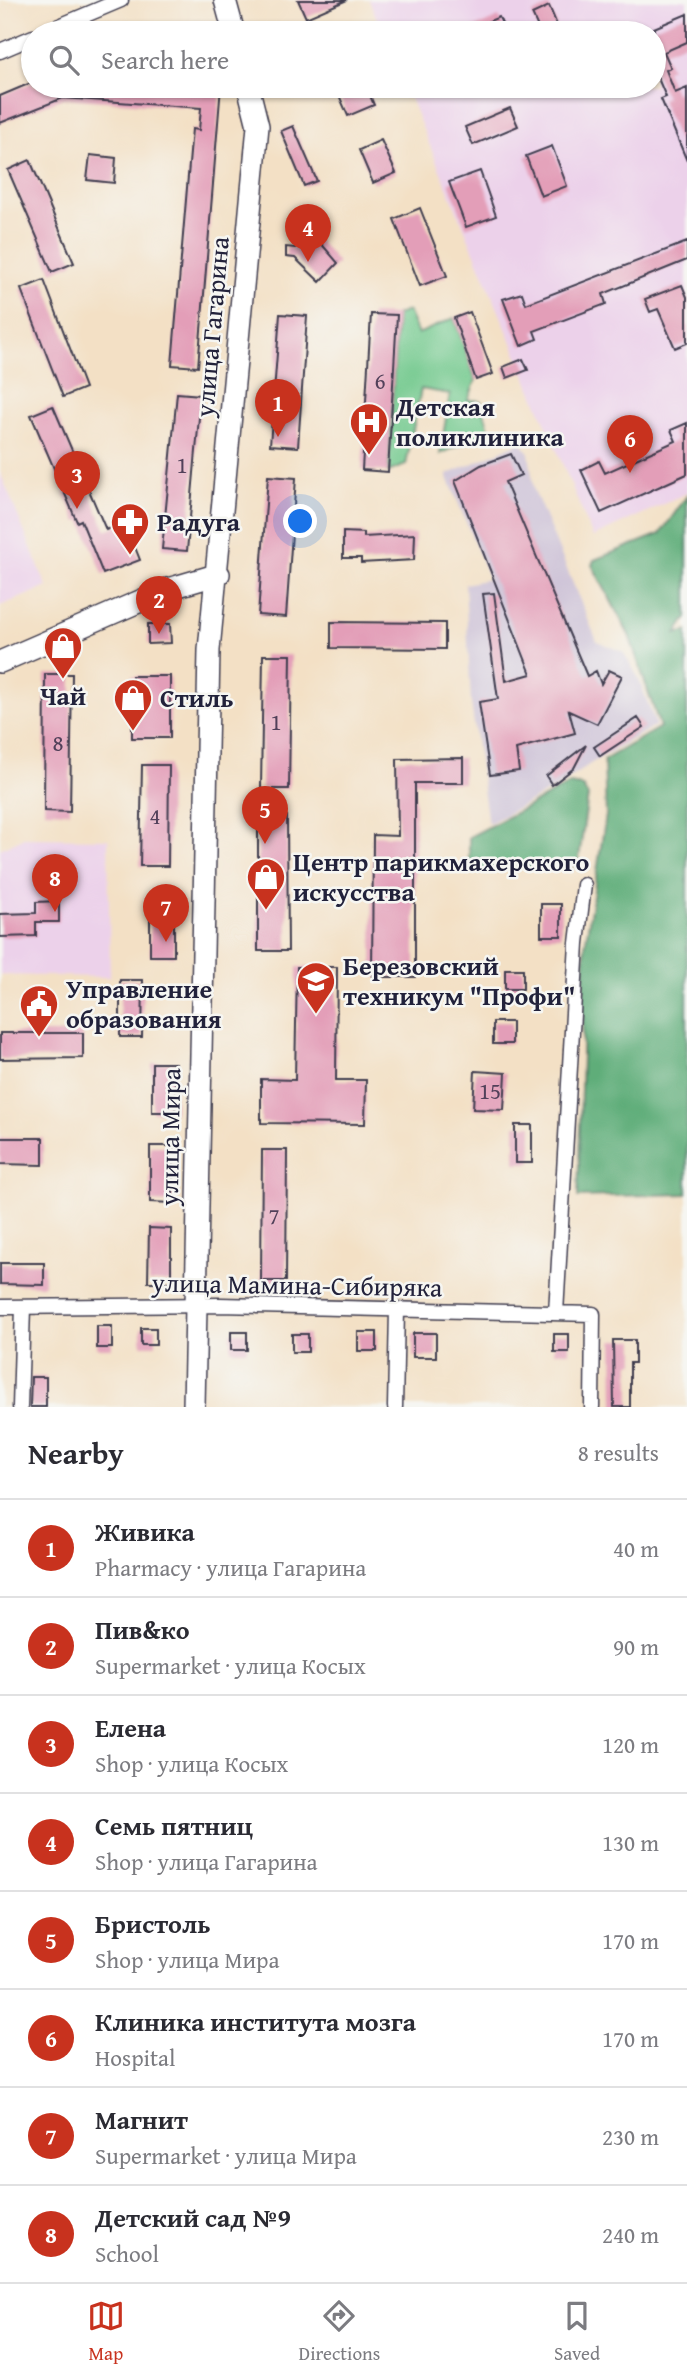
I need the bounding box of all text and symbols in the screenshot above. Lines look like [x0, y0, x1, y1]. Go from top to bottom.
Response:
search box [21, 21, 666, 98]
text: Search here [101, 40, 229, 79]
icon: search [45, 41, 83, 79]
pin: 4 [285, 204, 331, 262]
street label: улица Гагарина [184, 234, 239, 420]
house number: 6 [374, 364, 386, 397]
pin: 1 [255, 379, 301, 437]
place label: Детская поликлиника [395, 387, 564, 456]
hospital icon: Детская поликлиника [348, 401, 390, 456]
pin: 6 [607, 415, 653, 473]
house number: 1 [176, 448, 188, 481]
pin: 3 [54, 451, 100, 509]
pharmacy icon: Радуга [109, 501, 151, 556]
place label: Радуга [157, 502, 241, 541]
your location [283, 504, 317, 538]
pin: 2 [136, 576, 182, 634]
shop icon: Чай [42, 625, 84, 680]
place label: Чай [40, 676, 86, 715]
shop icon: Стиль [112, 677, 154, 732]
place label: Стиль [160, 678, 233, 717]
house number: 1 [270, 705, 282, 738]
house number: 8 [52, 726, 64, 759]
pin: 5 [242, 786, 288, 844]
house number: 4 [149, 799, 161, 832]
place label: Центр парикмахерского искусства [293, 842, 589, 911]
pin: 8 [32, 854, 78, 912]
shop icon: Центр парикмахерского искусства [245, 856, 287, 911]
pin: 7 [143, 884, 189, 942]
place label: Березовский техникум "Профи" [343, 946, 575, 1015]
school or university icon: Березовский техникум "Профи" [295, 960, 337, 1015]
place label: Управление образования [66, 969, 222, 1038]
public building icon: Управление образования [18, 983, 60, 1038]
street label: улица Мира [149, 1067, 190, 1207]
house number: 15 [479, 1074, 501, 1107]
house number: 7 [268, 1199, 280, 1232]
street label: улица Мамина-Сибиряка [150, 1262, 443, 1307]
text: Nearby [28, 1431, 124, 1475]
text: 8 results [578, 1436, 659, 1469]
text: Живика [95, 1512, 195, 1551]
text: 1 [45, 1532, 57, 1565]
text: 40 m [613, 1532, 659, 1565]
text: Pharmacy · улица Гагарина [95, 1551, 366, 1584]
text: Пив&ко [95, 1610, 189, 1649]
text: 2 [45, 1630, 57, 1663]
text: 90 m [613, 1630, 659, 1663]
text: Supermarket · улица Косых [95, 1649, 366, 1682]
text: Елена [95, 1708, 166, 1747]
text: 3 [45, 1728, 57, 1761]
text: 120 m [602, 1728, 659, 1761]
text: Shop · улица Косых [95, 1747, 288, 1780]
text: Семь пятниц [95, 1806, 253, 1845]
text: 4 [45, 1826, 57, 1859]
text: 130 m [602, 1826, 659, 1859]
text: Shop · улица Гагарина [95, 1845, 318, 1878]
text: Бристоль [95, 1904, 210, 1943]
text: 5 [45, 1924, 57, 1957]
text: 170 m [602, 1924, 659, 1957]
text: Shop · улица Мира [95, 1943, 279, 1976]
text: Клиника института мозга [95, 2002, 416, 2041]
text: 6 [45, 2022, 57, 2055]
text: 170 m [602, 2022, 659, 2055]
text: Hospital [95, 2041, 175, 2074]
text: Магнит [95, 2100, 188, 2139]
text: 7 [45, 2120, 57, 2153]
text: 230 m [602, 2120, 659, 2153]
text: Supermarket · улица Мира [95, 2139, 357, 2172]
text: Детский сад №9 [95, 2198, 291, 2237]
text: 8 [45, 2218, 57, 2251]
text: 240 m [602, 2218, 659, 2251]
text: School [95, 2237, 159, 2270]
tab: Map [87, 2297, 125, 2367]
tab: Directions [299, 2297, 380, 2367]
tab: Saved [554, 2297, 600, 2367]

